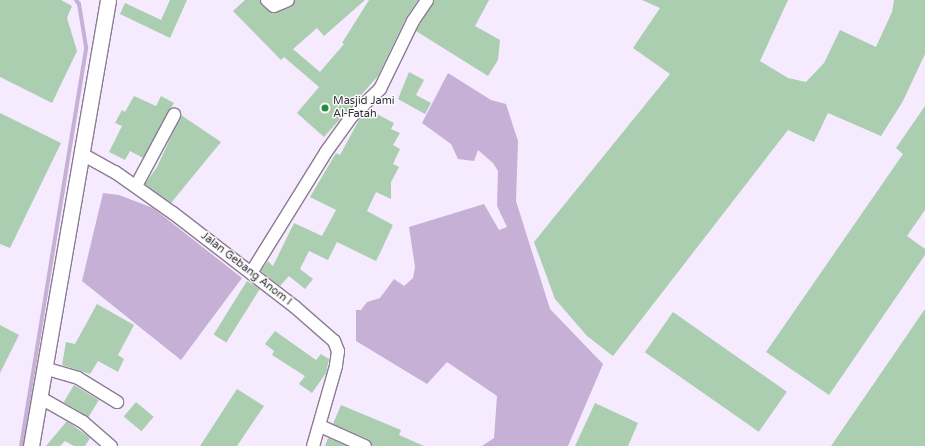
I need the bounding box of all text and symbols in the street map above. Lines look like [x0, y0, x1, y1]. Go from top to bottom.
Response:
place label: Masjid Jami Al-Fatah [333, 95, 395, 121]
marker: Masjid Jami Al-Fatah [320, 103, 330, 113]
street label: Jalan Gebang Anom I [198, 229, 294, 309]

